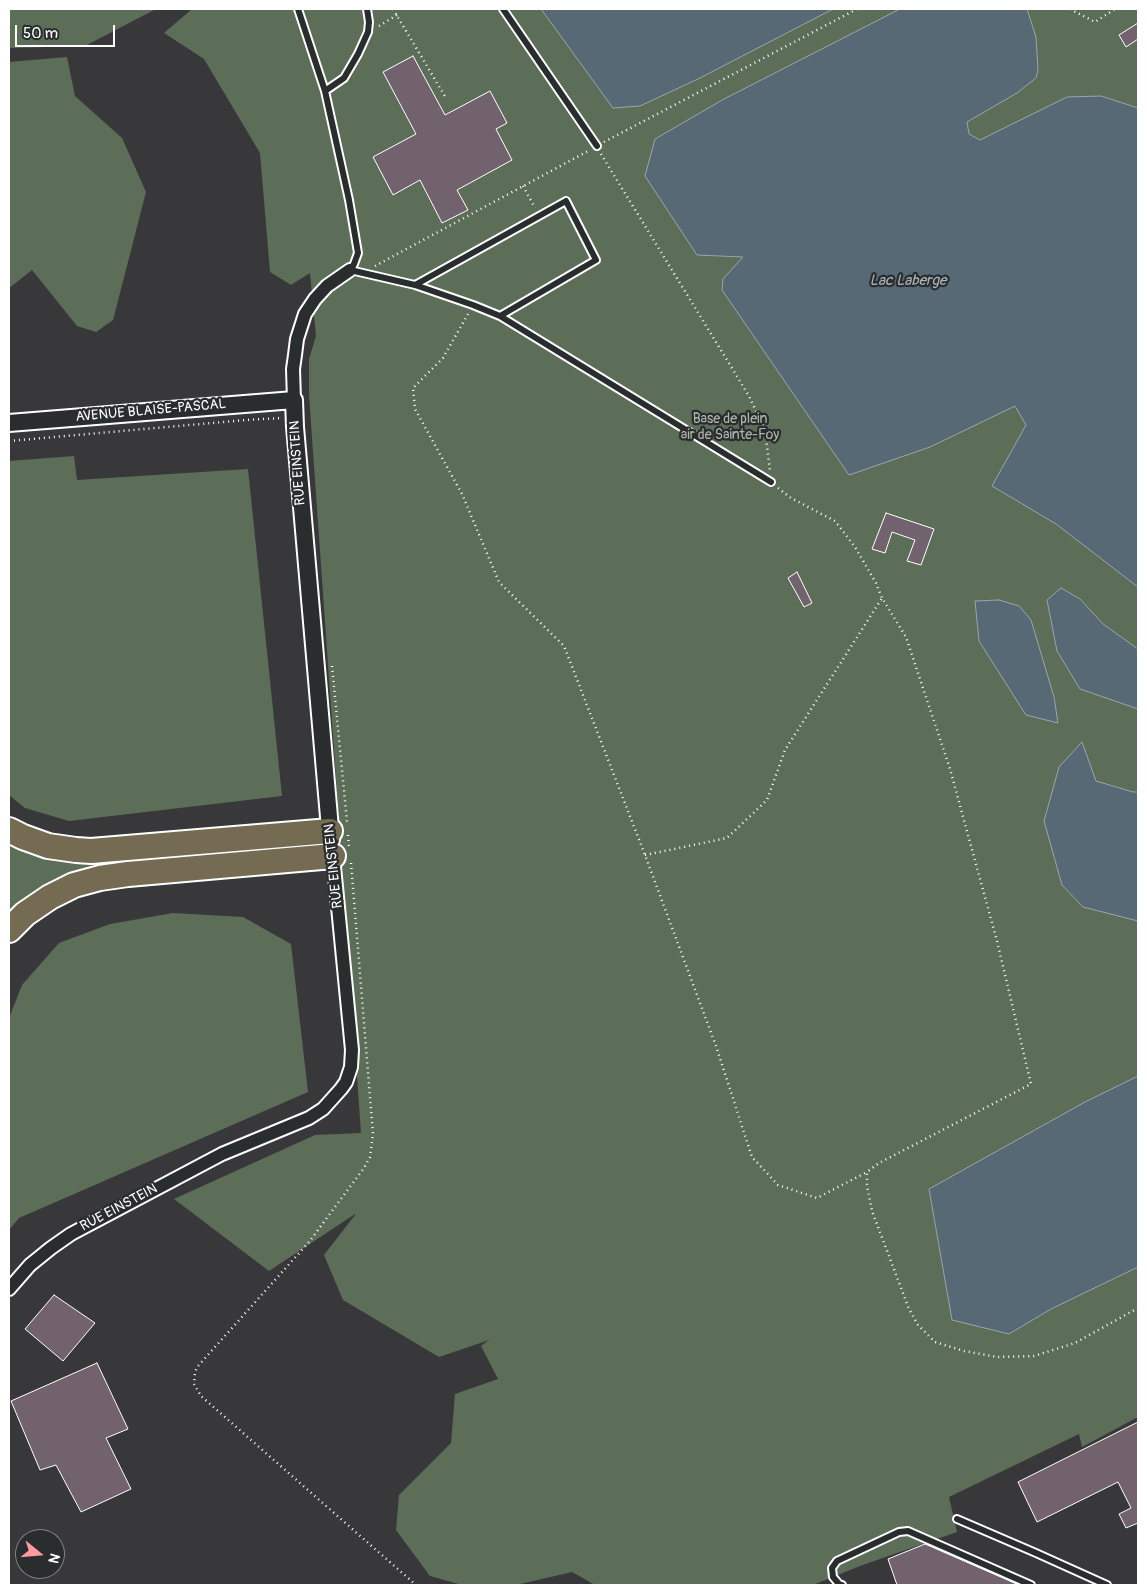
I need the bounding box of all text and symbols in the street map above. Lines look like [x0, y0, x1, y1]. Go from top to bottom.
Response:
scale bar [18, 15, 118, 47]
text: 50 m [23, 24, 58, 43]
water label: Lac Laberge [870, 272, 946, 290]
street label: AVENUE BLAISE-PASCAL [75, 396, 227, 426]
park label: Base de plein air de Sainte-Foy [681, 411, 779, 444]
street label: RUE EINSTEIN [287, 420, 309, 506]
street label: RUE EINSTEIN [321, 823, 347, 909]
street label: RUE EINSTEIN [78, 1181, 160, 1235]
north arrow [15, 1529, 65, 1579]
text: N [44, 1551, 63, 1565]

